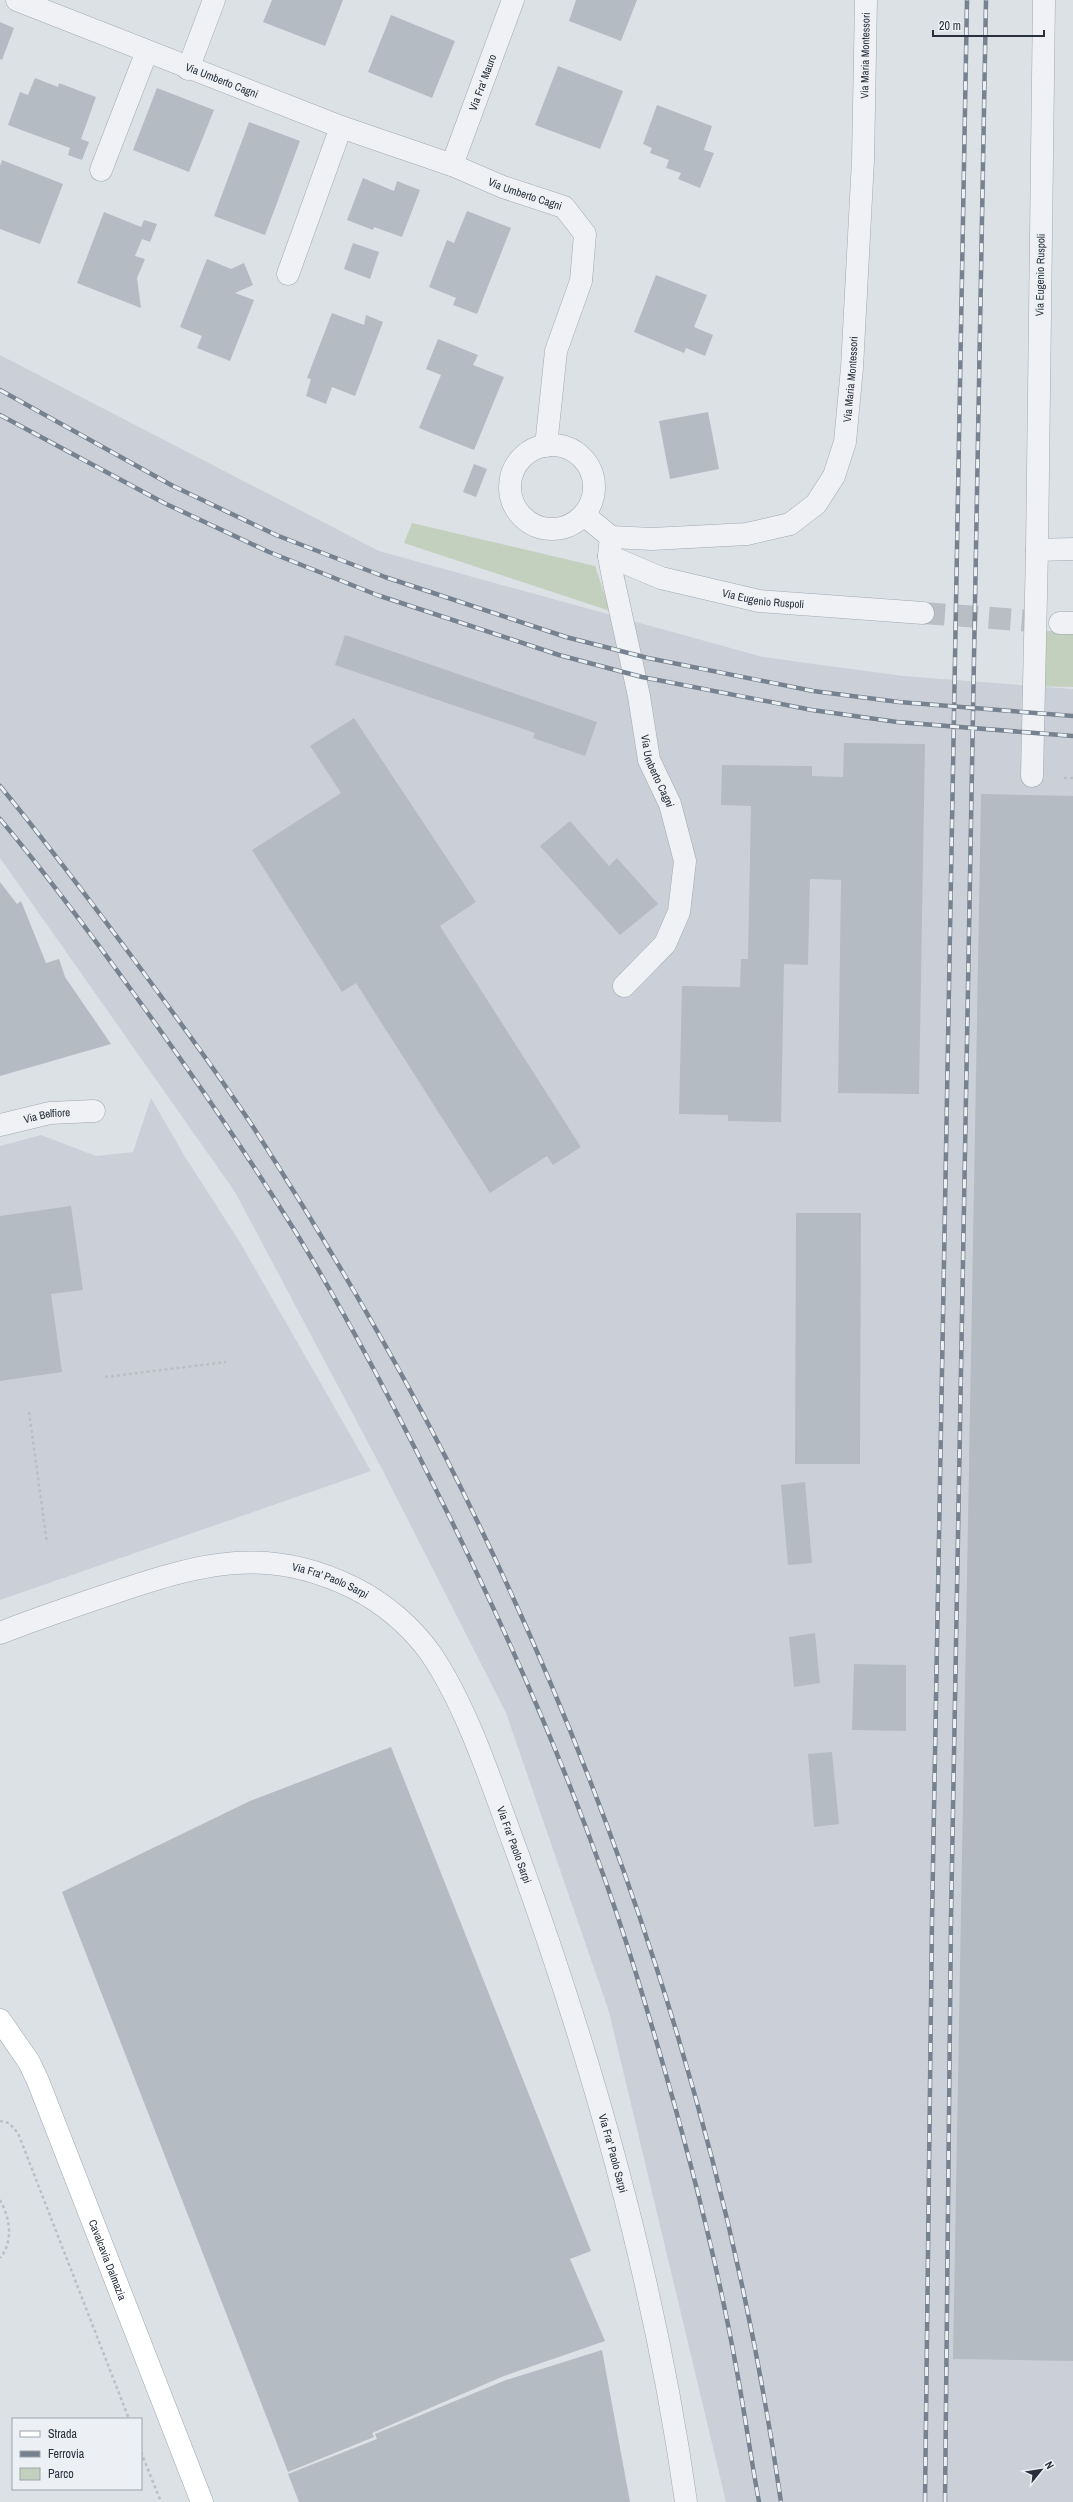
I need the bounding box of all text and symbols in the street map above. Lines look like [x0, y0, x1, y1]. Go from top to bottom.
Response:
street label: Via Maria Montessori [857, 12, 873, 99]
scale bar [933, 12, 1044, 38]
text: 20 m [939, 18, 961, 34]
street label: Via Fra' Mauro [466, 52, 499, 113]
street label: Via Umberto Cagni [183, 60, 260, 101]
street label: Via Umberto Cagni [486, 174, 564, 213]
street label: Via Eugenio Ruspoli [1032, 234, 1048, 316]
street label: Via Maria Montessori [840, 336, 861, 423]
street label: Via Eugenio Ruspoli [721, 586, 805, 611]
street label: Via Umberto Cagni [638, 734, 677, 808]
street label: Via Belfiore [22, 1105, 70, 1126]
street label: Via Fra' Paolo Sarpi [291, 1559, 371, 1602]
street label: Via Fra' Paolo Sarpi [494, 1804, 535, 1885]
street label: Via Fra' Paolo Sarpi [596, 2112, 630, 2194]
street label: Cavalcavia Dalmazia [86, 2218, 130, 2302]
legend [12, 2418, 142, 2490]
text: Strada [48, 2426, 78, 2442]
text: Ferrovia [48, 2446, 85, 2462]
north arrow [1021, 2450, 1061, 2490]
text: N [1042, 2459, 1057, 2471]
text: Parco [48, 2466, 74, 2482]

